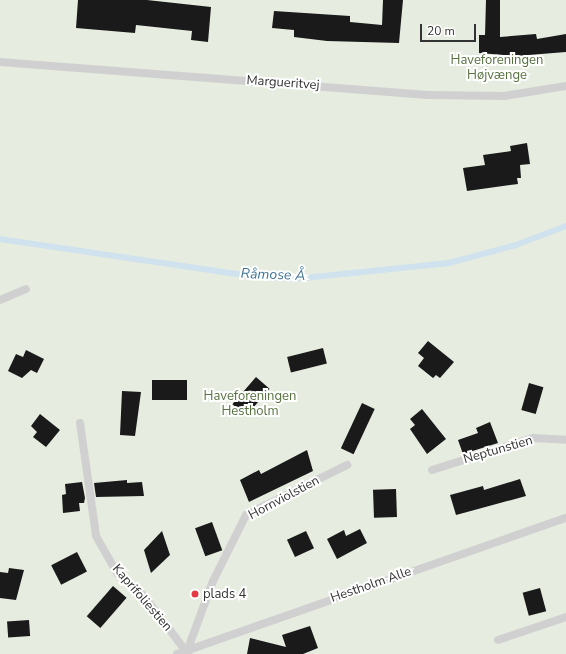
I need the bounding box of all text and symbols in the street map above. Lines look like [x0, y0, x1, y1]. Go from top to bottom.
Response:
scale bar [422, 16, 478, 42]
text: 20 m [427, 23, 455, 39]
park label: Haveforeningen Højvænge [451, 53, 543, 84]
street label: Margueritvej [246, 73, 320, 93]
water label: Råmose Å [240, 265, 306, 285]
park label: Haveforeningen Hestholm [204, 389, 296, 420]
street label: Neptunstien [462, 433, 534, 467]
street label: Hornviolstien [246, 473, 322, 523]
street label: Kaprifoliestien [109, 561, 175, 635]
street label: Hestholm Alle [329, 564, 413, 606]
place label: plads 4 [203, 586, 246, 602]
marker: plads 4 [190, 589, 200, 599]

